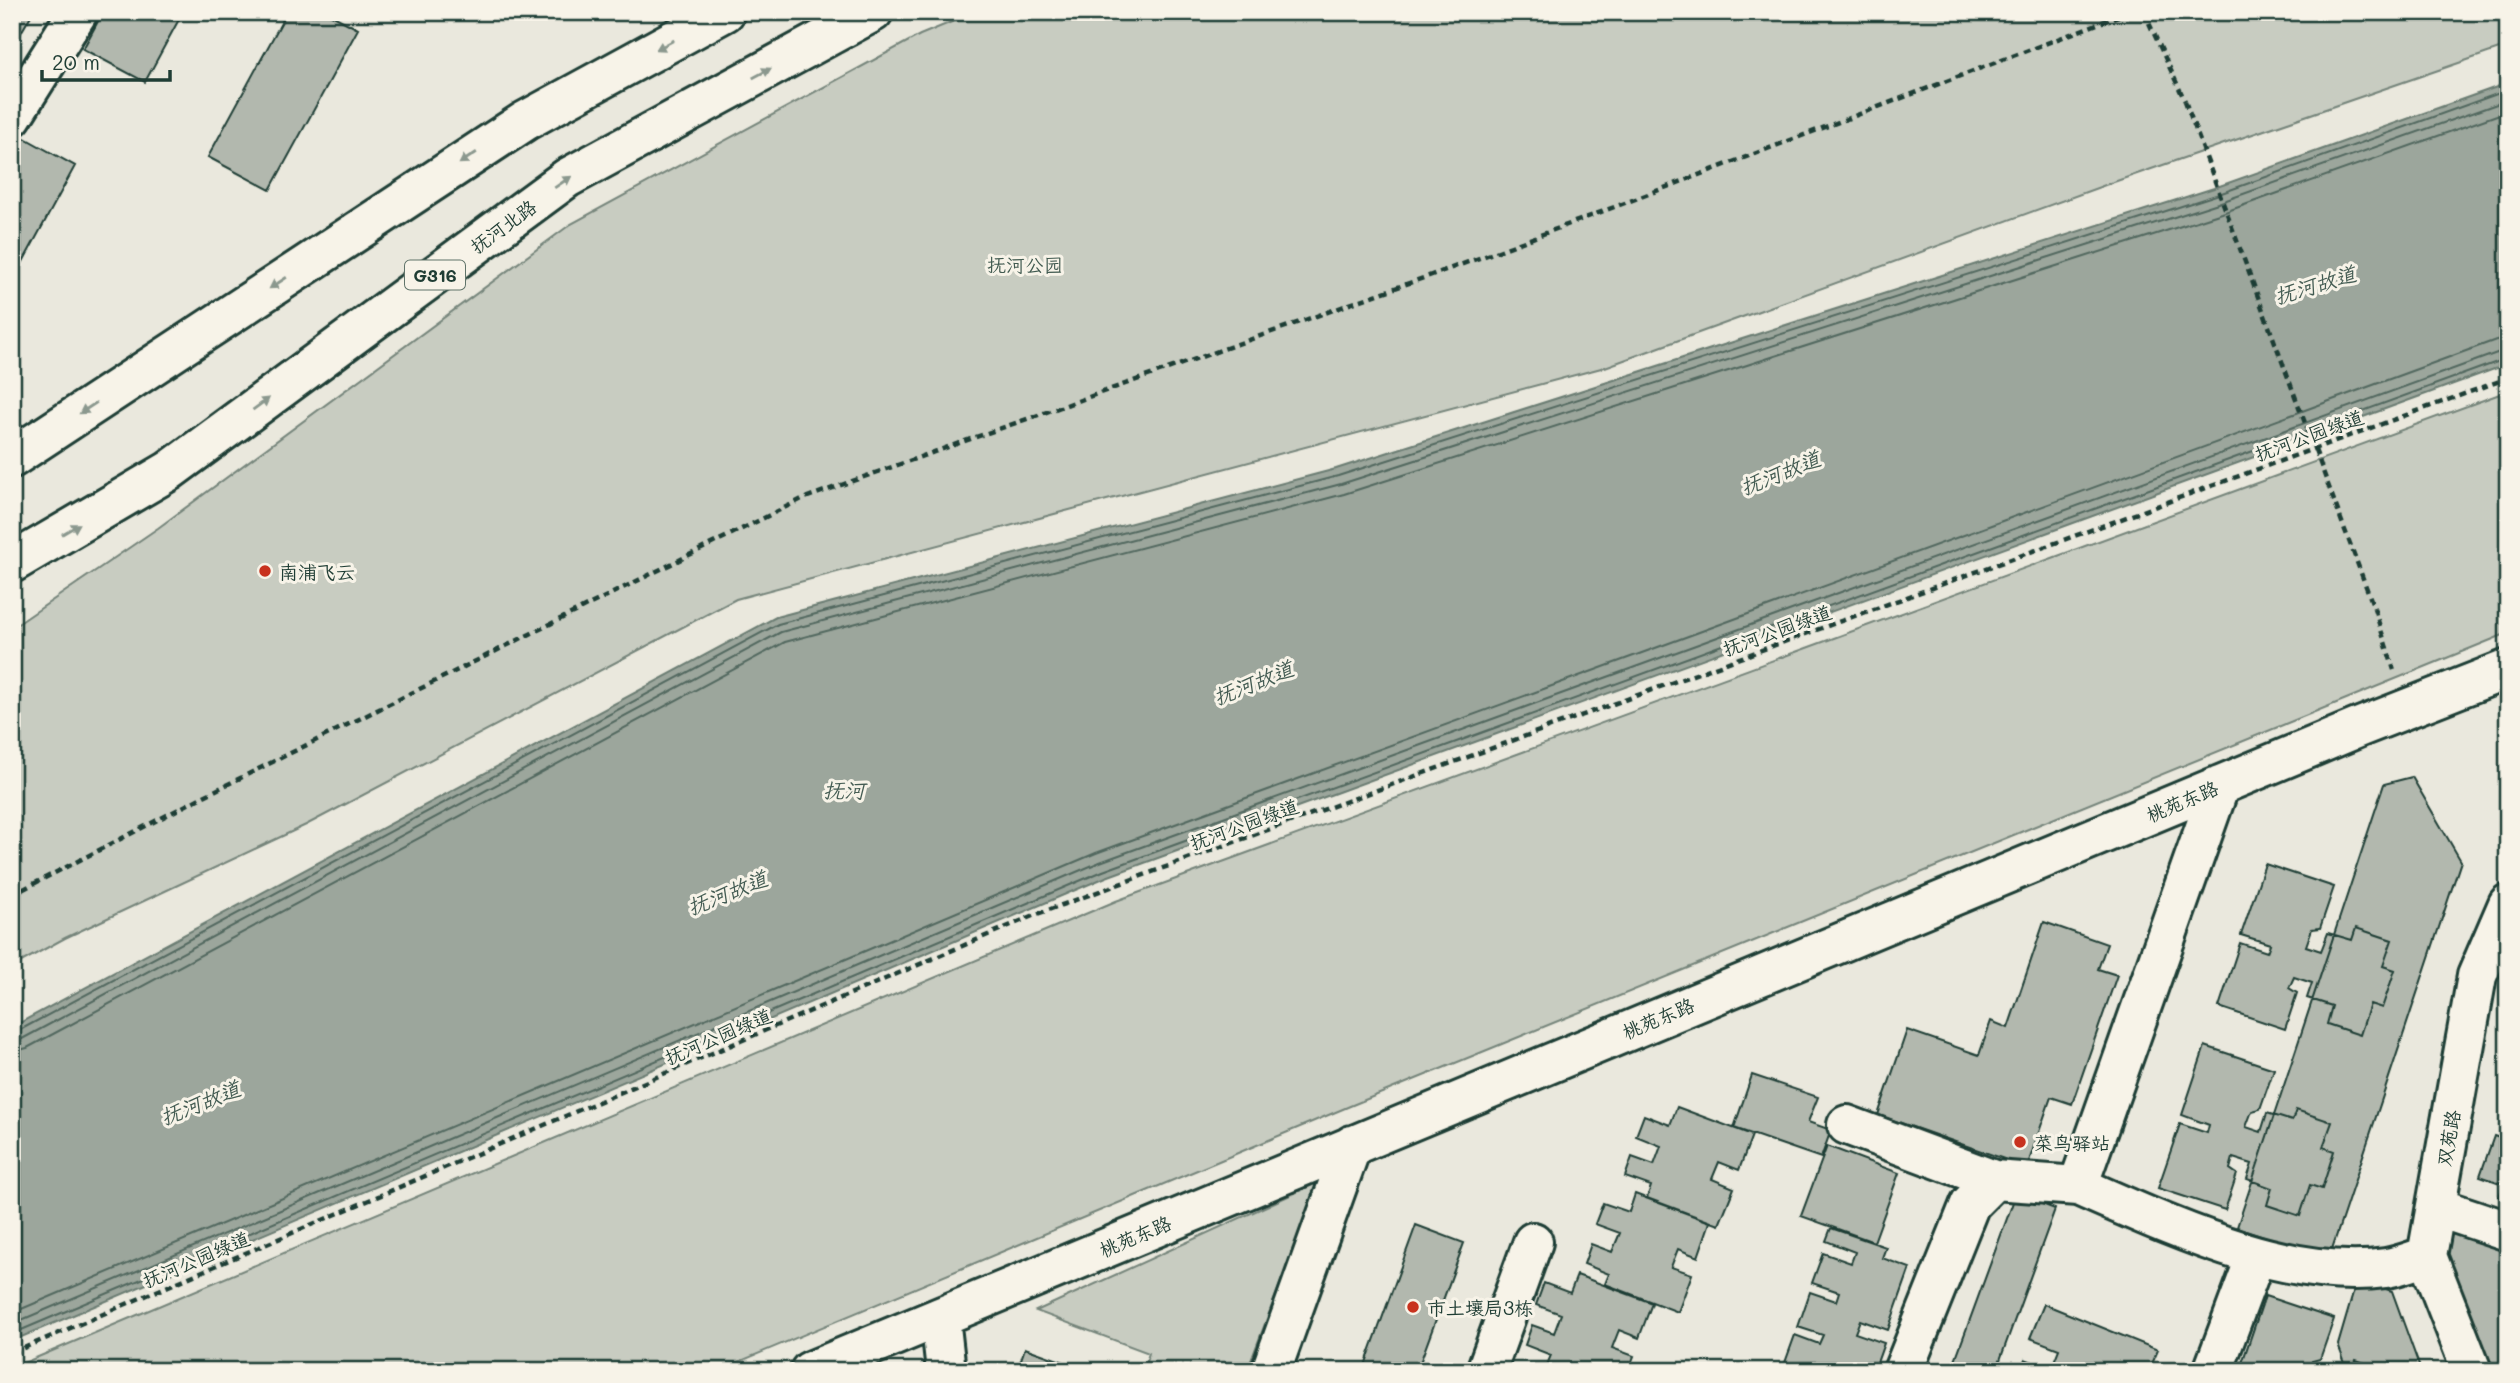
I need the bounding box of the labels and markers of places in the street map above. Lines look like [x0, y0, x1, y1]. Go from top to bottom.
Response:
place label: 南浦飞云 [279, 559, 355, 584]
marker: 南浦飞云 [257, 563, 273, 579]
place label: 菜鸟驿站 [2034, 1130, 2110, 1155]
marker: 菜鸟驿站 [2012, 1134, 2028, 1150]
place label: 市土壤局3栋 [1427, 1295, 1533, 1320]
marker: 市土壤局3栋 [1405, 1299, 1421, 1315]

